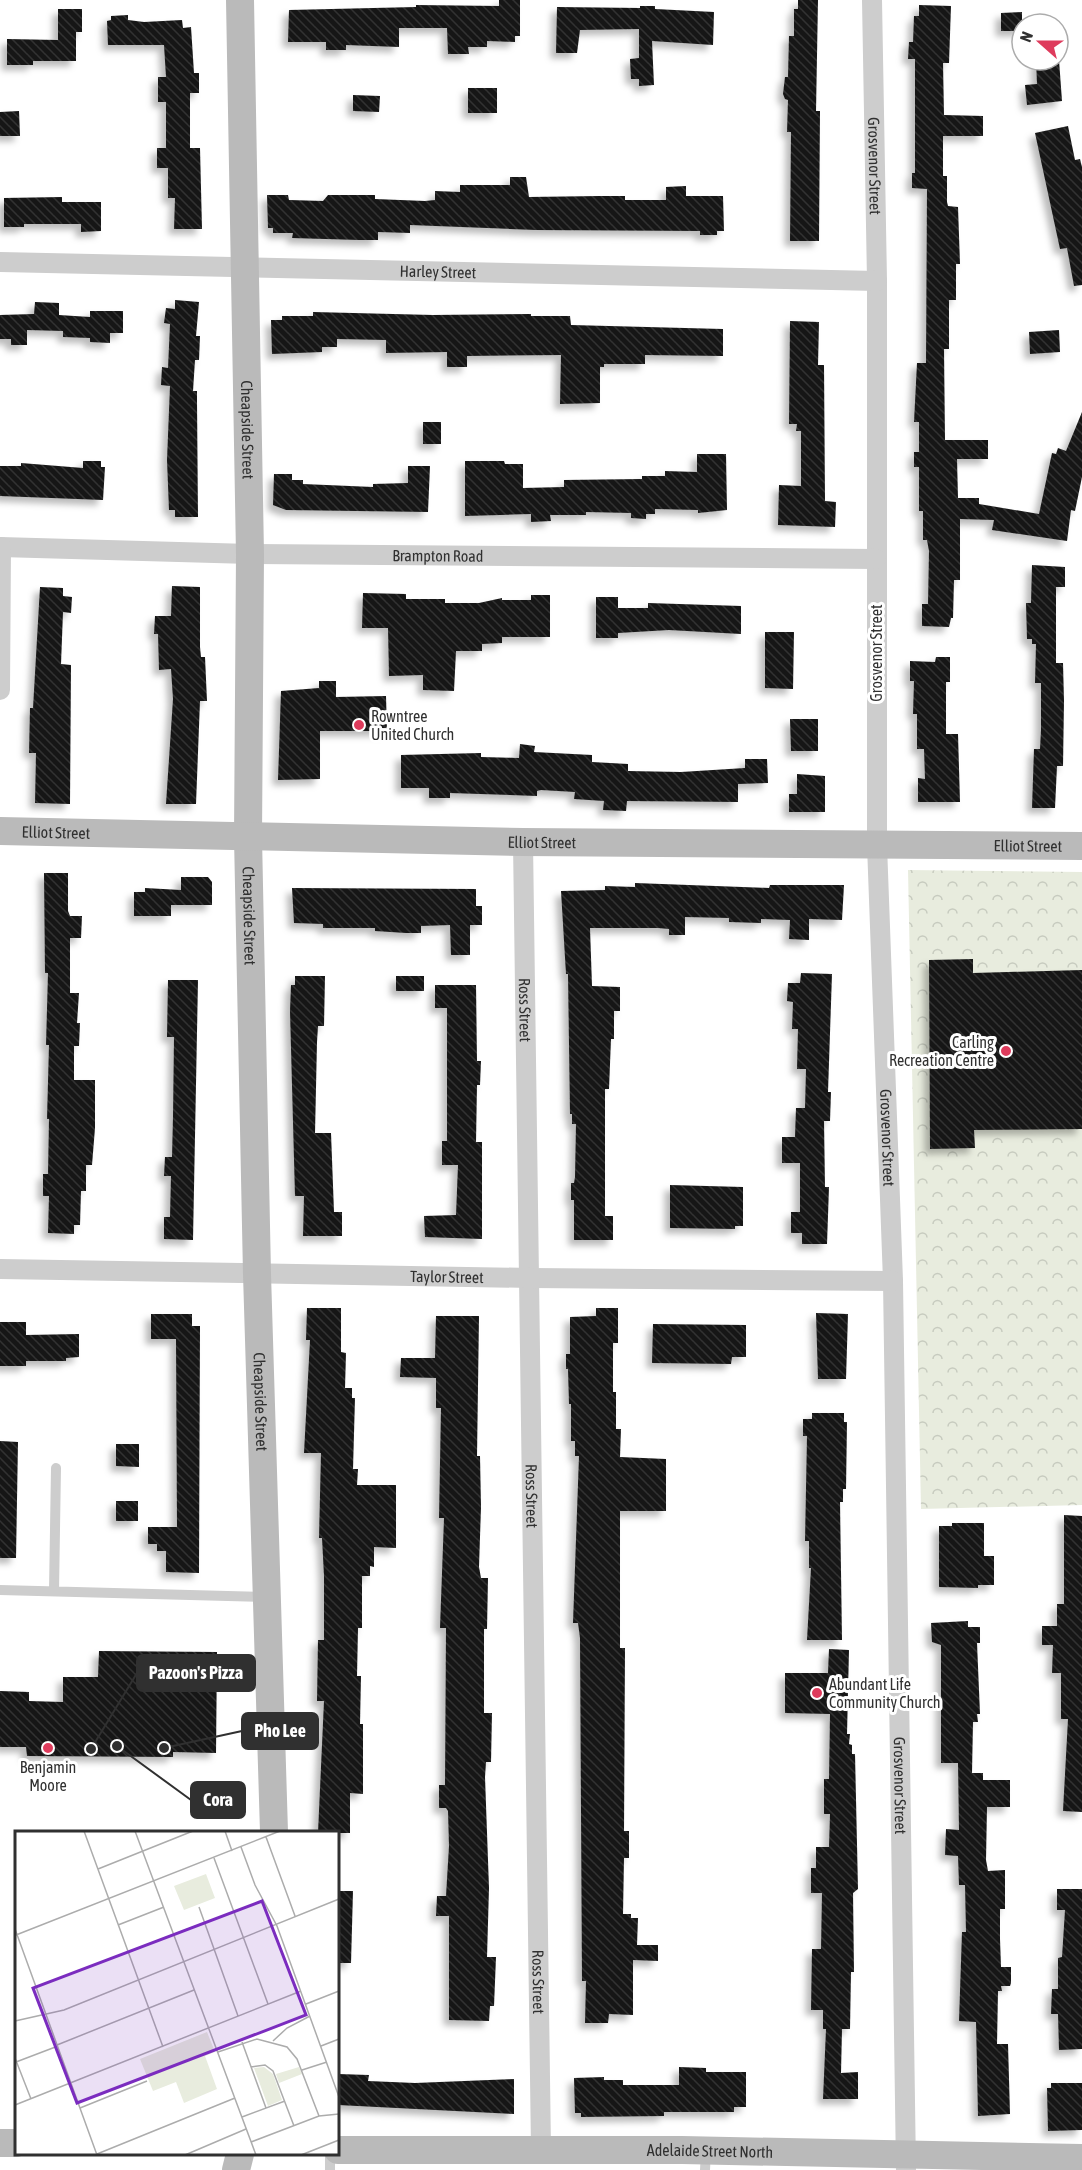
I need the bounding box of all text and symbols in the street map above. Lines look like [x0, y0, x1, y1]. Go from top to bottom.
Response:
north arrow [1010, 12, 1070, 72]
text: N [1016, 29, 1036, 44]
street label: Grosvenor Street [865, 117, 885, 215]
street label: Harley Street [399, 262, 477, 282]
street label: Cheapside Street [237, 380, 258, 480]
street label: Brampton Road [392, 546, 484, 565]
street label: Grosvenor Street [867, 604, 885, 702]
place label: Rowntree United Church [371, 707, 454, 743]
marker: Rowntree United Church [352, 718, 366, 732]
street label: Elliot Street [22, 822, 91, 842]
street label: Elliot Street [507, 833, 577, 851]
street label: Elliot Street [994, 836, 1063, 855]
street label: Cheapside Street [239, 866, 260, 966]
street label: Ross Street [516, 978, 535, 1043]
place label: Carling Recreation Centre [889, 1033, 994, 1069]
marker: Carling Recreation Centre [999, 1044, 1013, 1058]
street label: Grosvenor Street [877, 1089, 899, 1187]
street label: Taylor Street [410, 1267, 484, 1286]
street label: Cheapside Street [250, 1352, 271, 1452]
street label: Ross Street [523, 1464, 541, 1529]
callout: Pazoon's Pizza [137, 1655, 255, 1691]
text: Pazoon's Pizza [149, 1662, 243, 1683]
place label: Abundant Life Community Church [829, 1675, 940, 1712]
marker: Abundant Life Community Church [810, 1686, 824, 1700]
callout: Pho Lee [242, 1713, 318, 1749]
text: Pho Lee [254, 1720, 306, 1741]
street label: Grosvenor Street [891, 1737, 910, 1835]
marker: Benjamin Moore [41, 1741, 55, 1755]
place label: Benjamin Moore [20, 1758, 76, 1794]
callout: Cora [191, 1782, 245, 1818]
text: Cora [203, 1789, 233, 1810]
inset map [15, 1831, 339, 2155]
street label: Ross Street [529, 1950, 548, 2015]
street label: Adelaide Street North [647, 2141, 773, 2161]

